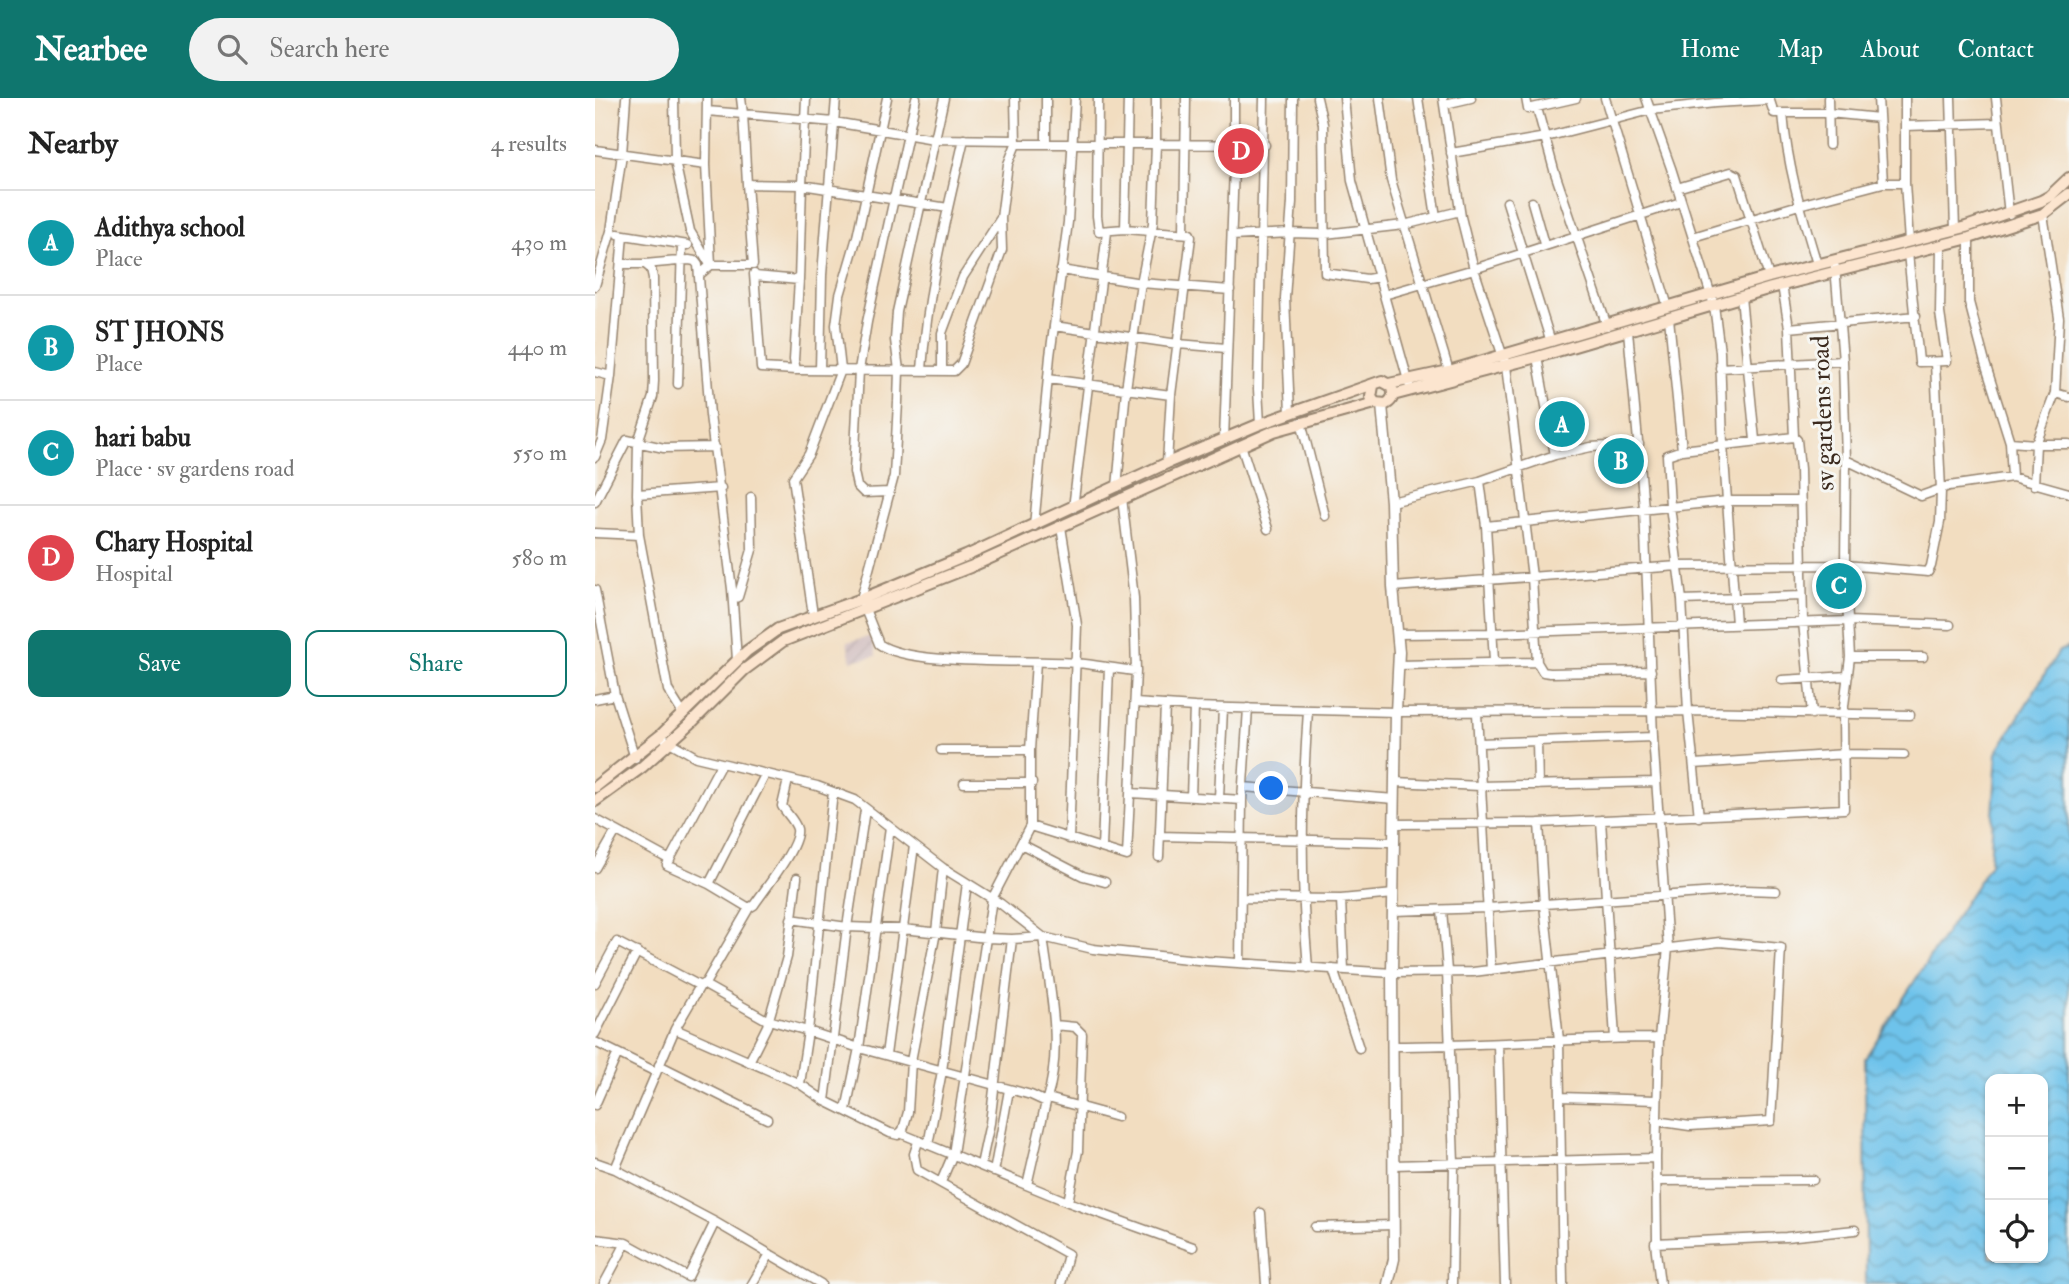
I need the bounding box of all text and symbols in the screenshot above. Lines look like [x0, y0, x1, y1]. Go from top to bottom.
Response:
search box [189, 18, 679, 81]
text: Nearbee [35, 29, 147, 70]
icon: search [213, 30, 251, 68]
text: Search here [269, 33, 389, 65]
text: Home [1680, 34, 1740, 65]
text: Map [1778, 34, 1823, 65]
text: About [1861, 34, 1920, 65]
text: Contact [1958, 34, 2034, 65]
text: Nearby [28, 125, 118, 162]
pin: D [1218, 125, 1264, 177]
text: 4 results [491, 129, 567, 158]
text: Adithya school [95, 212, 245, 244]
text: A [44, 228, 58, 257]
text: 430 m [511, 228, 567, 257]
text: Place [95, 244, 143, 273]
text: ST JHONS [95, 317, 224, 349]
text: B [43, 333, 59, 362]
text: 440 m [508, 333, 567, 362]
street label: sv gardens road [1804, 334, 1842, 491]
text: Place [95, 349, 143, 378]
pin: A [1539, 398, 1585, 450]
text: hari babu [95, 422, 191, 454]
pin: B [1598, 435, 1644, 487]
text: C [43, 438, 59, 467]
text: 550 m [513, 438, 567, 467]
text: Place · sv gardens road [95, 454, 295, 483]
text: Chary Hospital [95, 527, 253, 559]
text: D [42, 543, 60, 572]
text: 580 m [512, 543, 567, 572]
text: Hospital [95, 559, 173, 588]
pin: C [1816, 560, 1862, 612]
button: Save [28, 630, 291, 697]
button: Share [305, 630, 567, 697]
your location [1254, 771, 1288, 805]
map controls [1985, 1074, 2048, 1263]
button: + [1985, 1074, 2048, 1137]
button: − [1985, 1137, 2048, 1200]
button: locate [1985, 1200, 2048, 1263]

